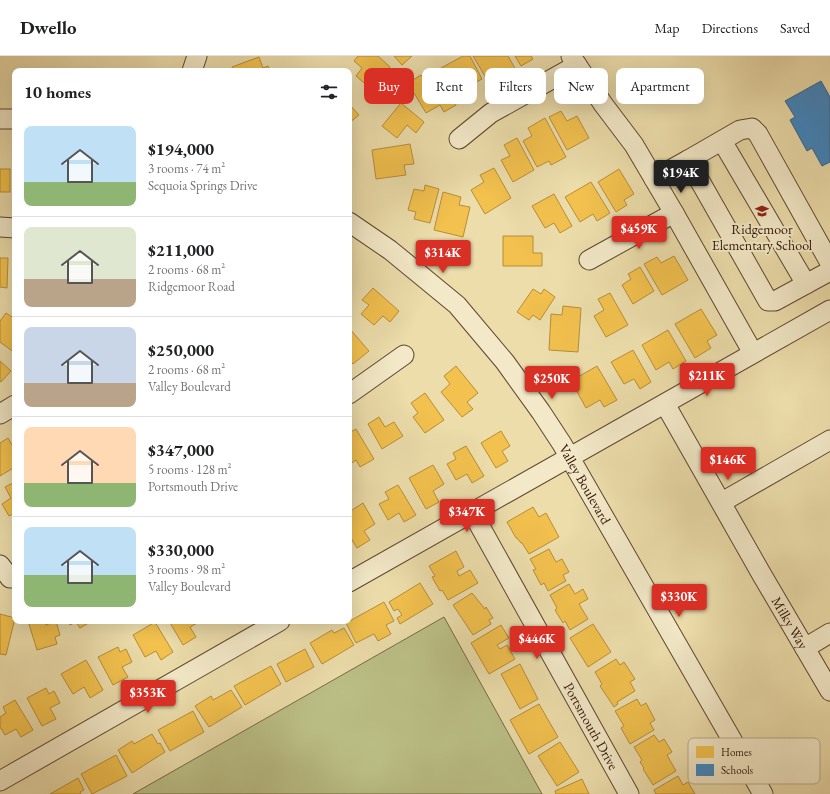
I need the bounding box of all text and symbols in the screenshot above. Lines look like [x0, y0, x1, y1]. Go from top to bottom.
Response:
text: Dwello [20, 15, 77, 40]
text: Map [654, 19, 680, 37]
text: Directions [702, 19, 758, 37]
text: Saved [780, 19, 810, 37]
chip: Buy [364, 68, 414, 104]
chip: Rent [422, 68, 477, 104]
chip: Filters [485, 68, 546, 104]
chip: New [554, 68, 608, 104]
chip: Apartment [616, 68, 704, 104]
text: 10 homes [24, 81, 91, 103]
icon: filters [318, 81, 340, 103]
text: $194,000 [148, 138, 214, 160]
icon: home [56, 142, 104, 190]
text: 3 rooms · 74 m² [148, 160, 225, 177]
pin: $194K [653, 160, 709, 194]
text: $194K [663, 164, 699, 181]
text: Sequoia Springs Drive [148, 177, 257, 194]
school or university icon: Ridgemoor Elementary School [754, 203, 770, 219]
pin: $459K [611, 216, 667, 250]
text: $459K [621, 220, 657, 237]
place label: Ridgemoor Elementary School [712, 220, 813, 254]
text: $211,000 [148, 239, 214, 261]
pin: $314K [415, 240, 471, 274]
icon: home [56, 243, 104, 291]
text: $314K [425, 244, 461, 261]
text: 2 rooms · 68 m² [148, 261, 225, 278]
text: Ridgemoor Road [148, 278, 235, 295]
text: $250,000 [148, 339, 214, 361]
icon: home [56, 343, 104, 391]
text: 2 rooms · 68 m² [148, 361, 225, 378]
pin: $211K [679, 363, 735, 397]
pin: $250K [524, 366, 580, 400]
text: $211K [689, 367, 725, 384]
text: $250K [534, 370, 570, 387]
text: Valley Boulevard [148, 378, 231, 395]
text: $347,000 [148, 439, 214, 461]
street label: Valley Boulevard [555, 441, 616, 528]
icon: home [56, 443, 104, 491]
pin: $146K [700, 447, 756, 481]
text: $146K [710, 451, 746, 468]
text: 5 rooms · 128 m² [148, 461, 232, 478]
text: Portsmouth Drive [148, 478, 238, 495]
pin: $347K [439, 499, 495, 533]
text: $347K [449, 503, 485, 520]
text: $330,000 [148, 539, 214, 561]
icon: home [56, 543, 104, 591]
text: 3 rooms · 98 m² [148, 561, 225, 578]
text: Valley Boulevard [148, 578, 231, 595]
pin: $330K [651, 584, 707, 618]
text: $330K [661, 588, 697, 605]
street label: Milky Way [768, 593, 813, 653]
pin: $446K [509, 626, 565, 660]
text: $446K [519, 630, 555, 647]
street label: Portsmouth Drive [560, 679, 623, 773]
pin: $353K [120, 680, 176, 714]
text: $353K [130, 684, 166, 701]
legend [688, 738, 820, 784]
text: Homes [721, 745, 752, 759]
text: Schools [721, 763, 754, 777]

